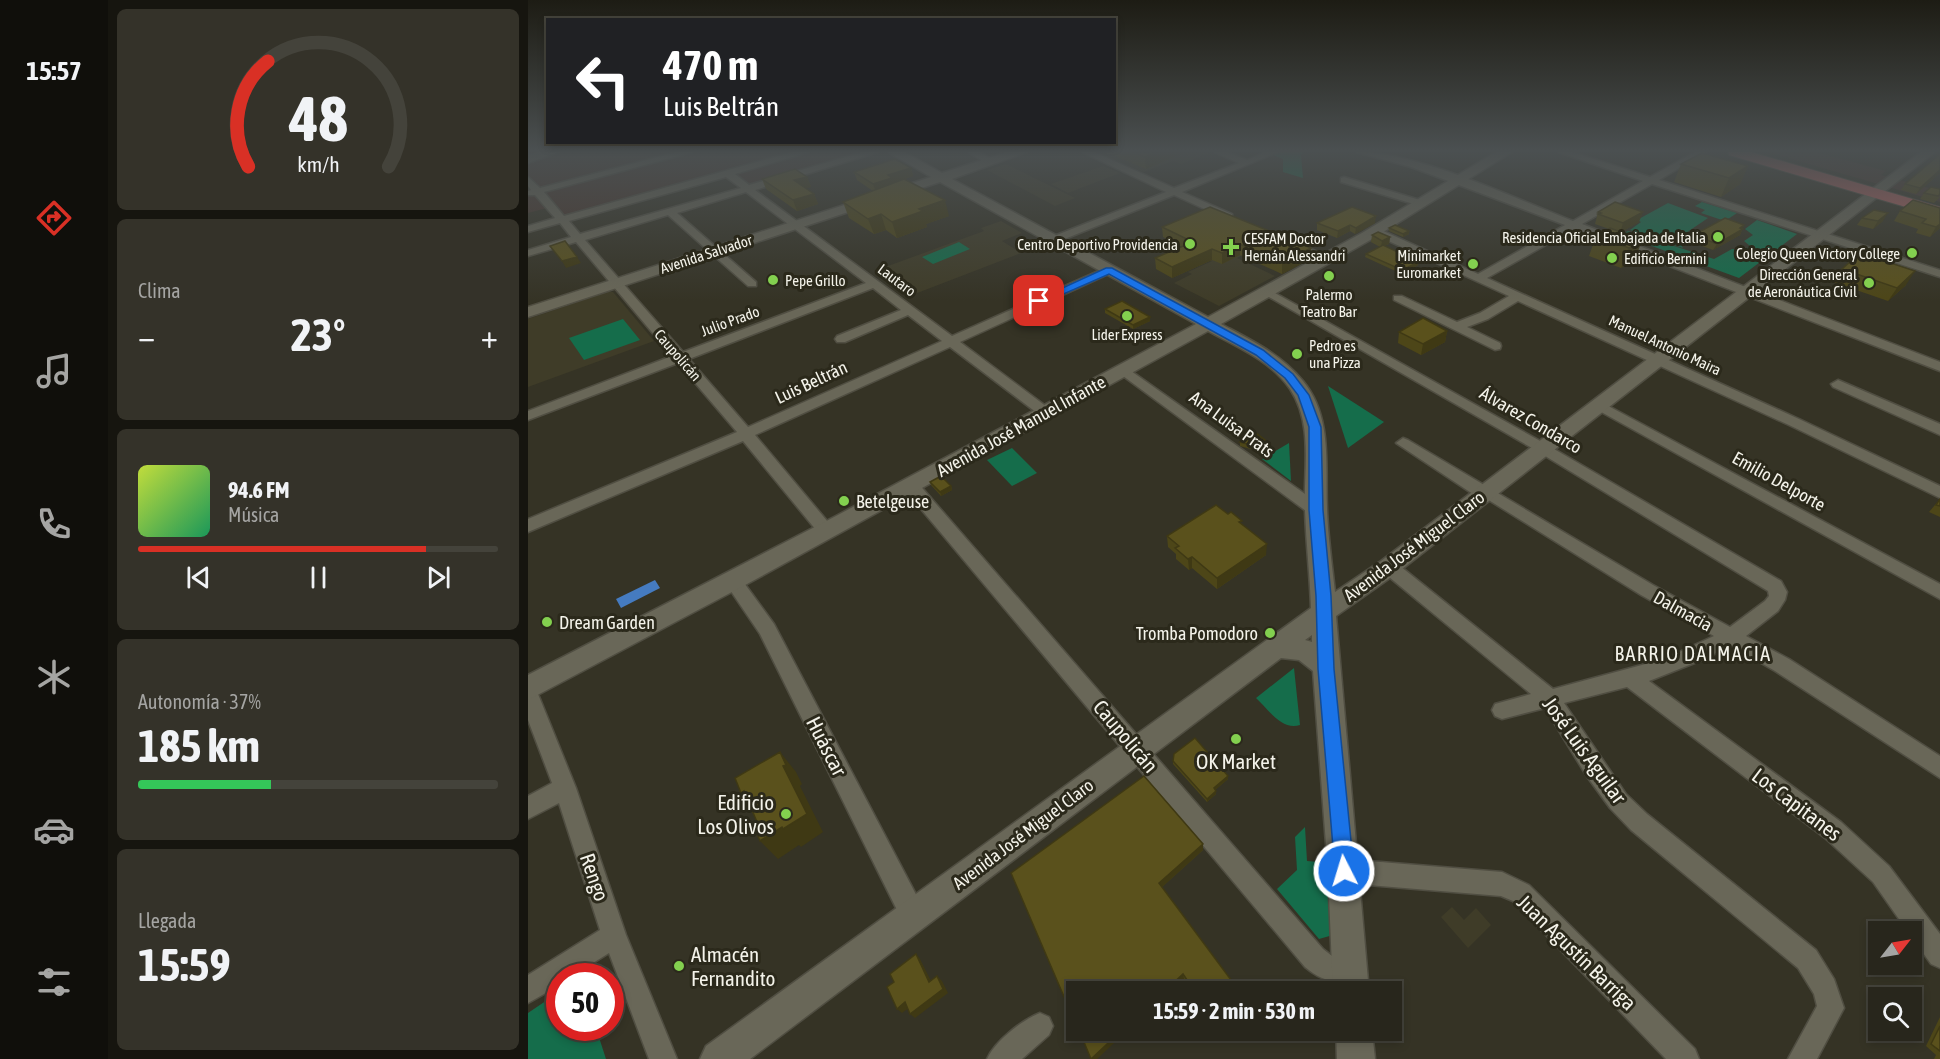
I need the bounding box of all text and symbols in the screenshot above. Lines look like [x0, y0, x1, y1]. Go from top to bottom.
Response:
text: 470 m [663, 41, 758, 89]
icon: left [564, 42, 642, 120]
text: 15:57 [26, 55, 82, 86]
text: 48 [288, 83, 347, 154]
text: Luis Beltrán [663, 91, 779, 122]
text: km/h [297, 152, 339, 177]
icon: directions [33, 197, 75, 239]
place label: Residencia Oficial Embajada de Italia [1502, 229, 1706, 246]
place label: CESFAM Doctor Hernán Alessandri [1244, 230, 1345, 264]
marker: Residencia Oficial Embajada de Italia [1711, 230, 1725, 244]
street label: Avenida Salvador [658, 231, 755, 277]
place label: Centro Deportivo Providencia [1017, 236, 1178, 253]
marker: Centro Deportivo Providencia [1183, 237, 1197, 251]
marker: CESFAM Doctor Hernán Alessandri [1222, 238, 1240, 256]
place label: Colegio Queen Victory College [1736, 245, 1900, 262]
marker: Colegio Queen Victory College [1905, 246, 1919, 260]
place label: Minimarket Euromarket [1396, 247, 1461, 281]
place label: Edificio Bernini [1624, 250, 1706, 267]
marker: Edificio Bernini [1605, 251, 1619, 265]
marker: Minimarket Euromarket [1466, 257, 1480, 271]
street label: Lautaro [875, 260, 919, 300]
place label: Dirección General de Aeronáutica Civil [1748, 266, 1857, 300]
marker: Palermo Teatro Bar [1322, 269, 1336, 283]
place label: Pepe Grillo [785, 272, 846, 289]
marker: Pepe Grillo [766, 273, 780, 287]
pin [1013, 275, 1064, 326]
marker: Dirección General de Aeronáutica Civil [1862, 276, 1876, 290]
text: Clima [138, 279, 181, 302]
icon: arrive [1022, 284, 1055, 317]
place label: Palermo Teatro Bar [1301, 286, 1357, 320]
street label: Julio Prado [698, 303, 762, 339]
text: 23° [291, 309, 345, 361]
marker: Lider Express [1120, 309, 1134, 323]
street label: Manuel Antonio Maira [1606, 312, 1724, 378]
text: − [138, 317, 155, 355]
text: + [481, 317, 498, 355]
street label: Caupolicán [651, 326, 705, 384]
place label: Lider Express [1091, 326, 1163, 343]
place label: Pedro es una Pizza [1309, 337, 1361, 371]
marker: Pedro es una Pizza [1290, 347, 1304, 361]
icon: music [33, 350, 75, 392]
street label: Luis Beltrán [772, 356, 850, 408]
street label: Avenida José Manuel Infante [933, 371, 1109, 481]
street label: Álvarez Condarco [1476, 382, 1586, 458]
street label: Ana Luisa Prats [1186, 386, 1278, 462]
street label: Emilio Delporte [1729, 447, 1829, 515]
text: 94.6 FM [228, 477, 290, 503]
street label: Avenida José Miguel Claro [1340, 486, 1488, 606]
place label: Betelgeuse [856, 491, 929, 512]
marker: Betelgeuse [837, 494, 851, 508]
icon: phone [33, 503, 75, 545]
text: Música [228, 503, 279, 526]
icon: previous [182, 561, 215, 594]
icon: pause [302, 561, 335, 594]
icon: next [422, 561, 455, 594]
street label: Dalmacia [1650, 586, 1716, 636]
place label: Dream Garden [559, 612, 655, 633]
marker: Dream Garden [540, 615, 554, 629]
place label: Tromba Pomodoro [1136, 623, 1258, 644]
marker: Tromba Pomodoro [1263, 626, 1277, 640]
district label: BARRIO DALMACIA [1614, 642, 1772, 665]
icon: climate [33, 656, 75, 698]
text: Autonomía · 37% [138, 690, 261, 713]
street label: José Luis Aguilar [1538, 692, 1632, 809]
street label: Caupolicán [1089, 695, 1163, 777]
street label: Huáscar [802, 712, 852, 780]
text: 185 km [138, 720, 260, 772]
marker: OK Market [1229, 732, 1243, 746]
place label: OK Market [1196, 749, 1276, 773]
street label: Los Capitanes [1748, 763, 1846, 845]
street label: Avenida José Miguel Claro [949, 774, 1097, 894]
place label: Edificio Los Olivos [697, 790, 774, 838]
marker: Edificio Los Olivos [779, 807, 793, 821]
icon: car [33, 809, 75, 851]
position arrow [1312, 839, 1376, 903]
street label: Rengo [576, 850, 614, 904]
street label: Juan Agustín Barriga [1513, 889, 1641, 1015]
text: Llegada [138, 909, 196, 932]
north arrow [1868, 921, 1922, 975]
map controls [1868, 921, 1922, 1041]
text: 15:59 [138, 939, 231, 991]
place label: Almacén Fernandito [691, 942, 775, 990]
marker: Almacén Fernandito [672, 959, 686, 973]
icon: filters [33, 961, 75, 1003]
speed limit sign: 50 [546, 963, 624, 1041]
button: search [1868, 987, 1922, 1041]
text: 15:59 · 2 min · 530 m [1153, 998, 1315, 1024]

